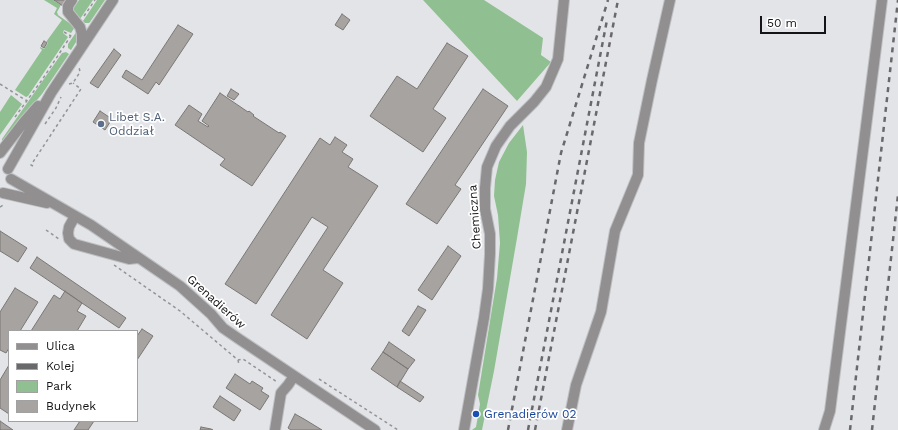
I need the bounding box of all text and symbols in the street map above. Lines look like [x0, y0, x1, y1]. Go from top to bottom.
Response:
scale bar [762, 8, 828, 34]
text: 50 m [767, 16, 797, 30]
place label: Libet S.A. Oddział [109, 110, 165, 138]
marker: Libet S.A. Oddział [96, 119, 106, 129]
street label: Chemiczna [466, 184, 484, 250]
street label: Grenadierów [184, 272, 248, 332]
legend [8, 330, 138, 422]
text: Ulica [46, 339, 75, 353]
text: Kolej [46, 359, 74, 373]
text: Park [46, 379, 72, 393]
text: Budynek [46, 399, 96, 413]
place label: Grenadierów 02 [484, 407, 576, 421]
marker: Grenadierów 02 [471, 409, 481, 419]

